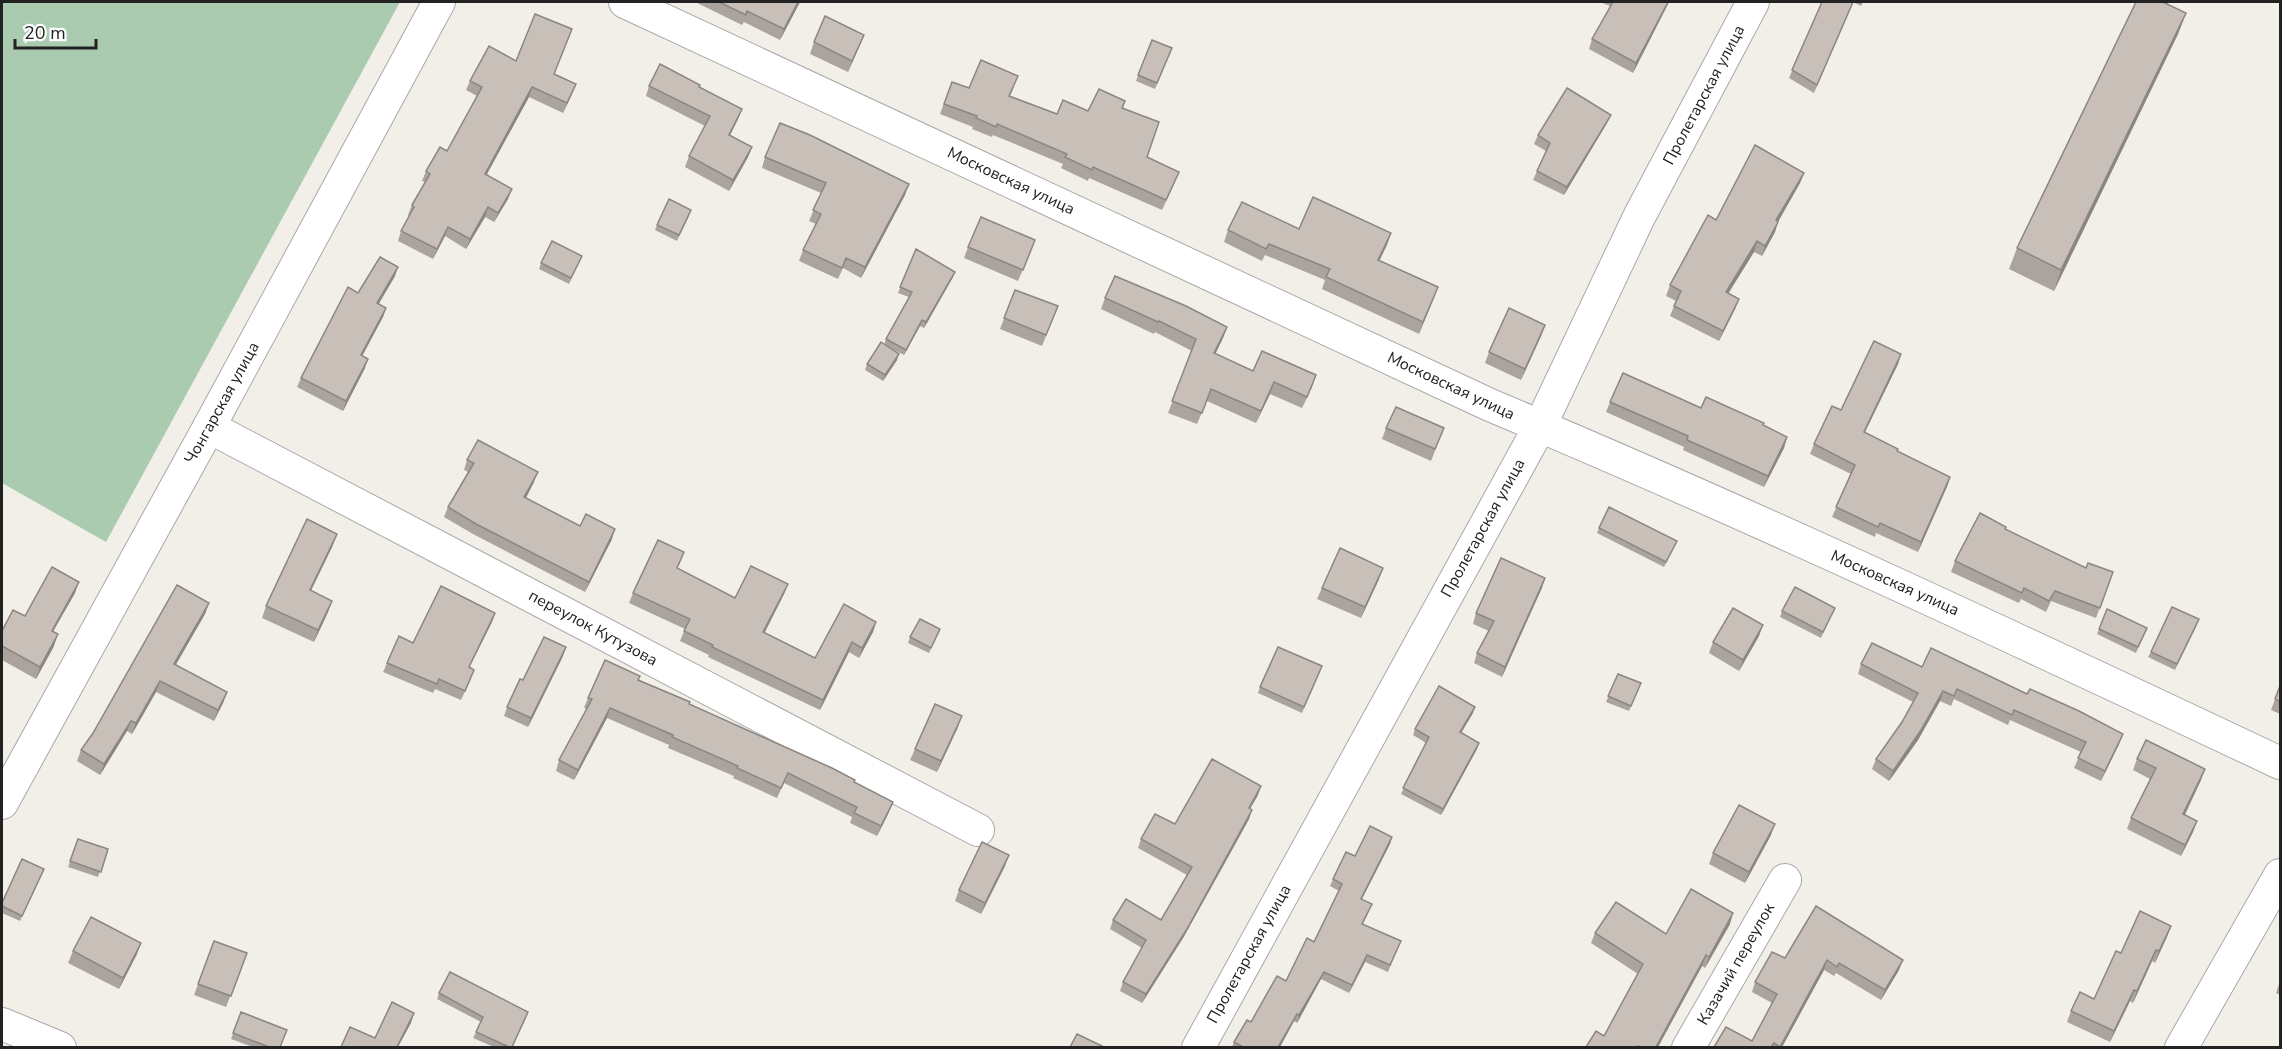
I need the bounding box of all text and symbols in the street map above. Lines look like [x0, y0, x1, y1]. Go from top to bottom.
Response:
scale bar [15, 12, 96, 50]
text: 20 m [24, 21, 66, 45]
street label: Пролетарская улица [1658, 21, 1750, 169]
street label: Московская улица [944, 142, 1078, 220]
street label: Чонгарская улица [179, 338, 265, 468]
street label: Московская улица [1384, 347, 1518, 425]
street label: Пролетарская улица [1436, 455, 1530, 601]
street label: Московская улица [1827, 545, 1963, 621]
street label: переулок Кутузова [525, 585, 661, 671]
street label: Пролетарская улица [1202, 881, 1296, 1027]
street label: Казачий переулок [1692, 898, 1780, 1029]

